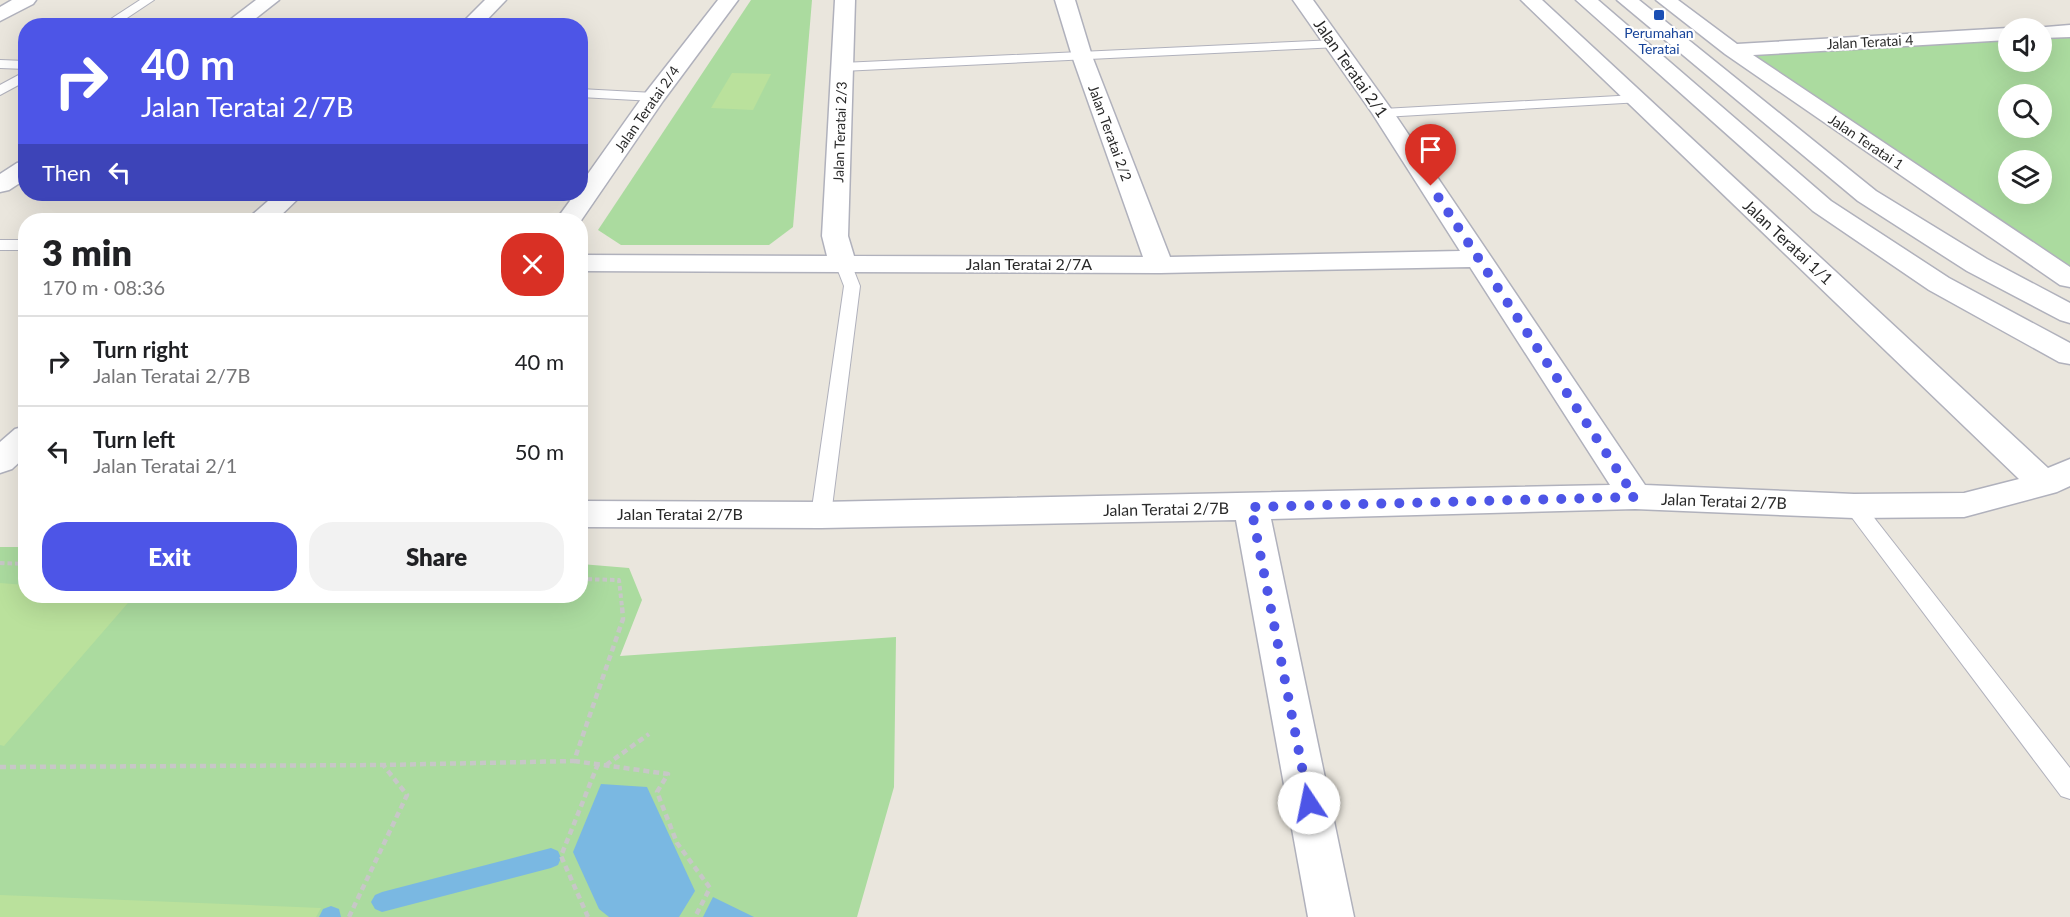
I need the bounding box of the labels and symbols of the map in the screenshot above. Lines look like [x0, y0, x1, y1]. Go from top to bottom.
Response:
marker: Perumahan Teratai [1652, 8, 1666, 22]
street label: Jalan Teratai 2/1 [1310, 15, 1392, 121]
place label: Perumahan Teratai [1624, 24, 1694, 57]
street label: Jalan Teratai 4 [1826, 31, 1914, 52]
street label: Jalan Teratai 2/4 [611, 62, 683, 155]
street label: Jalan Teratai 2/3 [829, 81, 850, 183]
street label: Jalan Teratai 2/2 [1085, 82, 1136, 183]
street label: Jalan Teratai 1 [1826, 110, 1907, 173]
pin [1405, 124, 1456, 186]
street label: Jalan Teratai 1/1 [1740, 195, 1837, 288]
street label: Jalan Teratai 2/7A [966, 254, 1092, 273]
street label: Jalan Teratai 2/7B [1661, 489, 1787, 512]
street label: Jalan Teratai 2/7B [1103, 498, 1229, 519]
street label: Jalan Teratai 2/7B [617, 504, 743, 523]
position arrow [1277, 771, 1341, 835]

